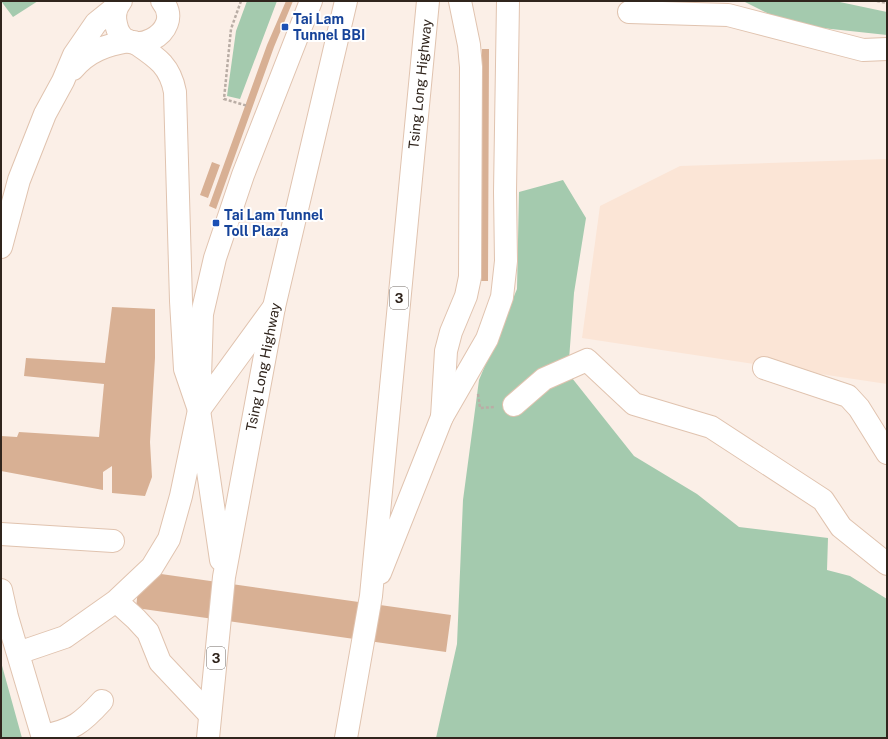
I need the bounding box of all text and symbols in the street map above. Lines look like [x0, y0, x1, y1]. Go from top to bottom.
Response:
place label: Tai Lam Tunnel BBI [293, 11, 365, 43]
street label: Tsing Long Highway [405, 18, 435, 150]
marker: Tai Lam Tunnel BBI [280, 22, 290, 32]
place label: Tai Lam Tunnel Toll Plaza [224, 207, 324, 239]
marker: Tai Lam Tunnel Toll Plaza [211, 218, 221, 228]
road number: 3 [390, 287, 408, 309]
street label: Tsing Long Highway [243, 301, 283, 433]
road number: 3 [207, 647, 225, 669]

